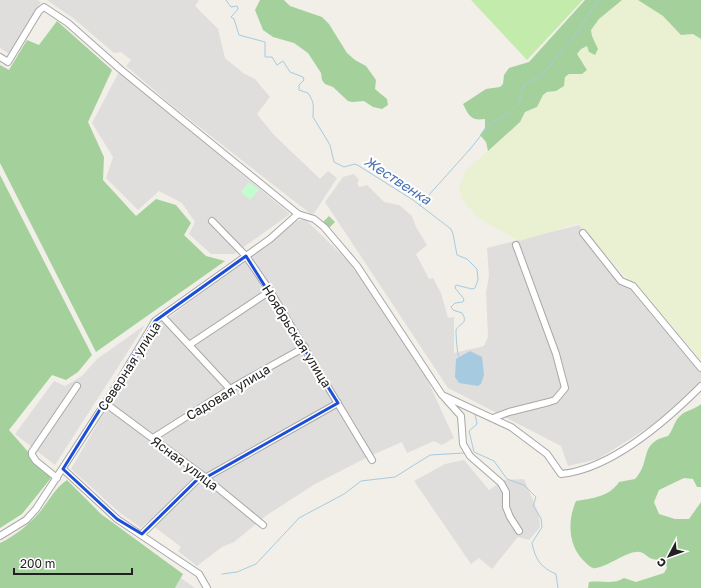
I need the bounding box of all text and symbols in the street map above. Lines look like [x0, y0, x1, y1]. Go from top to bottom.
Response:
water label: Жественка [361, 152, 435, 208]
street label: Ноябрьская улица [259, 282, 335, 390]
street label: Северная улица [94, 318, 164, 414]
street label: Садовая улица [183, 361, 273, 423]
street label: Ясная улица [148, 433, 222, 493]
north arrow [649, 536, 689, 576]
scale bar [14, 550, 132, 576]
text: 200 m [20, 556, 55, 571]
text: С [653, 556, 669, 570]

